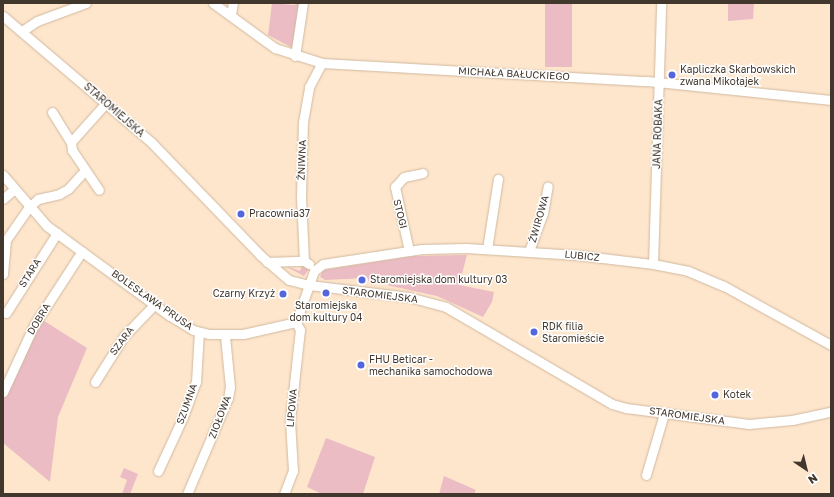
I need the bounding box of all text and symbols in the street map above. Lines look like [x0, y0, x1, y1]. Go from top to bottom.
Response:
place label: Kapliczka Skarbowskich zwana Mikołajek [680, 63, 796, 86]
street label: MICHAŁA BAŁUCKIEGO [458, 65, 570, 83]
marker: Kapliczka Skarbowskich zwana Mikołajek [667, 70, 677, 80]
street label: STAROMIEJSKA [81, 80, 147, 140]
street label: JANA ROBAKA [651, 99, 665, 169]
street label: ŻNIWNA [295, 139, 309, 181]
street label: ŻWIROWA [527, 194, 551, 244]
street label: STOGI [391, 198, 409, 230]
place label: Pracownia37 [249, 208, 310, 220]
marker: Pracownia37 [236, 209, 246, 219]
street label: LUBICZ [564, 248, 600, 264]
street label: STARA [16, 256, 44, 290]
street label: BOLESŁAWA PRUSA [109, 267, 195, 333]
place label: Staromiejska dom kultury 03 [370, 274, 507, 286]
marker: Staromiejska dom kultury 03 [357, 275, 367, 285]
street label: STAROMIEJSKA [341, 284, 419, 306]
place label: Czarny Krzyż [213, 288, 275, 300]
marker: Staromiejska dom kultury 04 [321, 288, 331, 298]
marker: Czarny Krzyż [278, 289, 288, 299]
place label: Staromiejska dom kultury 04 [290, 299, 362, 322]
street label: DOBRA [25, 301, 53, 337]
place label: RDK filia Staromieście [542, 320, 604, 344]
street label: SZARA [107, 324, 137, 358]
marker: RDK filia Staromieście [529, 327, 539, 337]
place label: FHU Beticar - mechanika samochodowa [369, 353, 492, 376]
marker: FHU Beticar - mechanika samochodowa [356, 360, 366, 370]
street label: SZUMNA [174, 382, 200, 426]
street label: LIPOWA [284, 388, 300, 428]
place label: Kotek [723, 389, 751, 401]
marker: Kotek [710, 390, 720, 400]
street label: ZIOŁOWA [206, 394, 234, 440]
street label: STAROMIEJSKA [648, 405, 726, 427]
north arrow [786, 449, 826, 489]
text: N [806, 472, 820, 487]

